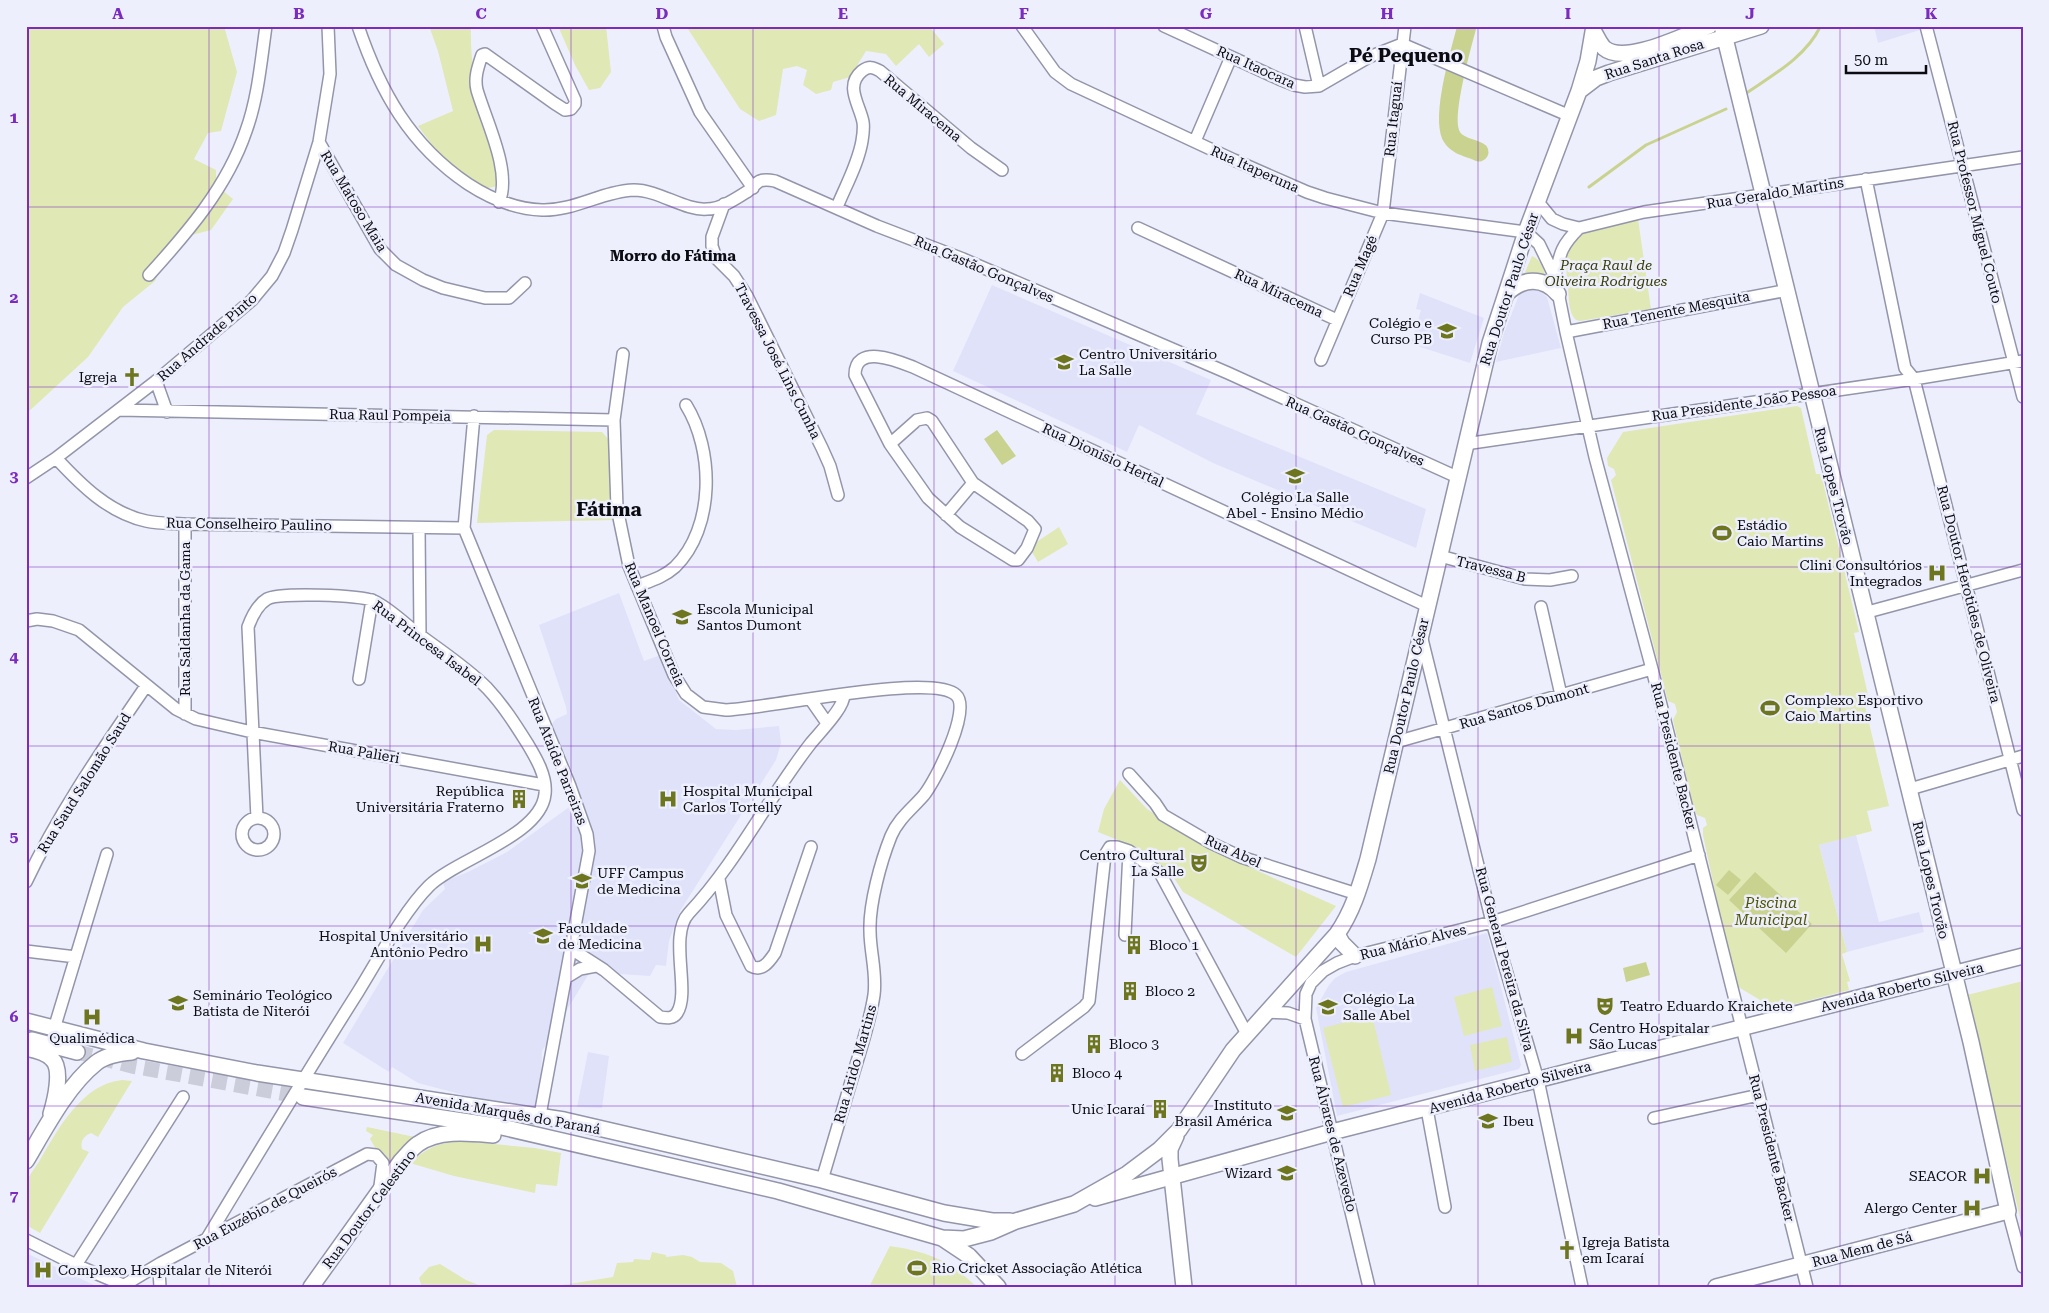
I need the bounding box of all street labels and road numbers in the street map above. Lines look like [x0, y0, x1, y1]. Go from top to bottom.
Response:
street label: Rua Santa Rosa [1602, 35, 1706, 83]
street label: Rua Itaocara [1214, 43, 1298, 92]
street label: Rua Miracema [881, 71, 965, 145]
street label: Rua Itaguaí [1381, 80, 1405, 158]
street label: Rua Professor Miguel Couto [1945, 119, 2005, 305]
street label: Rua Itaperuna [1208, 142, 1302, 196]
street label: Rua Matoso Maia [317, 147, 391, 255]
street label: Rua Geraldo Martins [1705, 174, 1845, 212]
street label: Rua Doutor Paulo César [1477, 210, 1541, 367]
street label: Rua Gastão Gonçalves [912, 232, 1057, 306]
street label: Rua Magé [1340, 232, 1380, 299]
street label: Rua Miracema [1232, 265, 1326, 321]
street label: Travessa José Lins Cunha [732, 280, 825, 442]
street label: Rua Tenente Mesquita [1601, 288, 1751, 332]
street label: Rua Andrade Pinto [154, 289, 260, 385]
street label: Rua Presidente João Pessoa [1651, 382, 1838, 424]
street label: Rua Gastão Gonçalves [1283, 393, 1427, 469]
street label: Rua Raul Pompeia [329, 406, 452, 424]
street label: Rua Dionisio Hertal [1040, 420, 1167, 490]
street label: Rua Lopes Trovão [1812, 425, 1856, 547]
street label: Rua Doutor Herotides de Oliveira [1934, 484, 2004, 705]
street label: Rua Conselheiro Paulino [166, 515, 332, 533]
street label: Rua Saldanha da Gama [177, 541, 193, 696]
street label: Travessa B [1454, 553, 1528, 585]
street label: Rua Manoel Correia [622, 560, 688, 689]
street label: Rua Princesa Isabel [370, 597, 485, 689]
street label: Rua Doutor Paulo César [1380, 616, 1432, 776]
street label: Rua Santos Dumont [1457, 680, 1591, 732]
street label: Rua Presidente Backer [1648, 681, 1700, 832]
street label: Rua Ataíde Parreiras [525, 695, 591, 827]
street label: Rua Saud Salomão Saud [34, 710, 134, 856]
street label: Rua Palieri [327, 738, 401, 766]
street label: Rua Lopes Trovão [1910, 819, 1952, 941]
street label: Rua Abel [1202, 831, 1264, 871]
street label: Rua General Pereira da Silva [1473, 865, 1537, 1053]
street label: Rua Mário Alves [1358, 921, 1468, 963]
street label: Avenida Roberto Silveira [1819, 959, 1985, 1015]
street label: Rua Arido Martins [830, 1003, 880, 1125]
street label: Rua Álvares de Azevedo [1306, 1054, 1360, 1214]
street label: Avenida Roberto Silveira [1427, 1058, 1593, 1116]
street label: Rua Presidente Backer [1746, 1073, 1798, 1224]
street label: Avenida Marquês do Paraná [414, 1089, 602, 1137]
street label: Rua Doutor Celestino [319, 1147, 419, 1271]
street label: Rua Euzébio de Queirós [191, 1163, 340, 1253]
street label: Rua Mem de Sá [1810, 1228, 1914, 1270]

